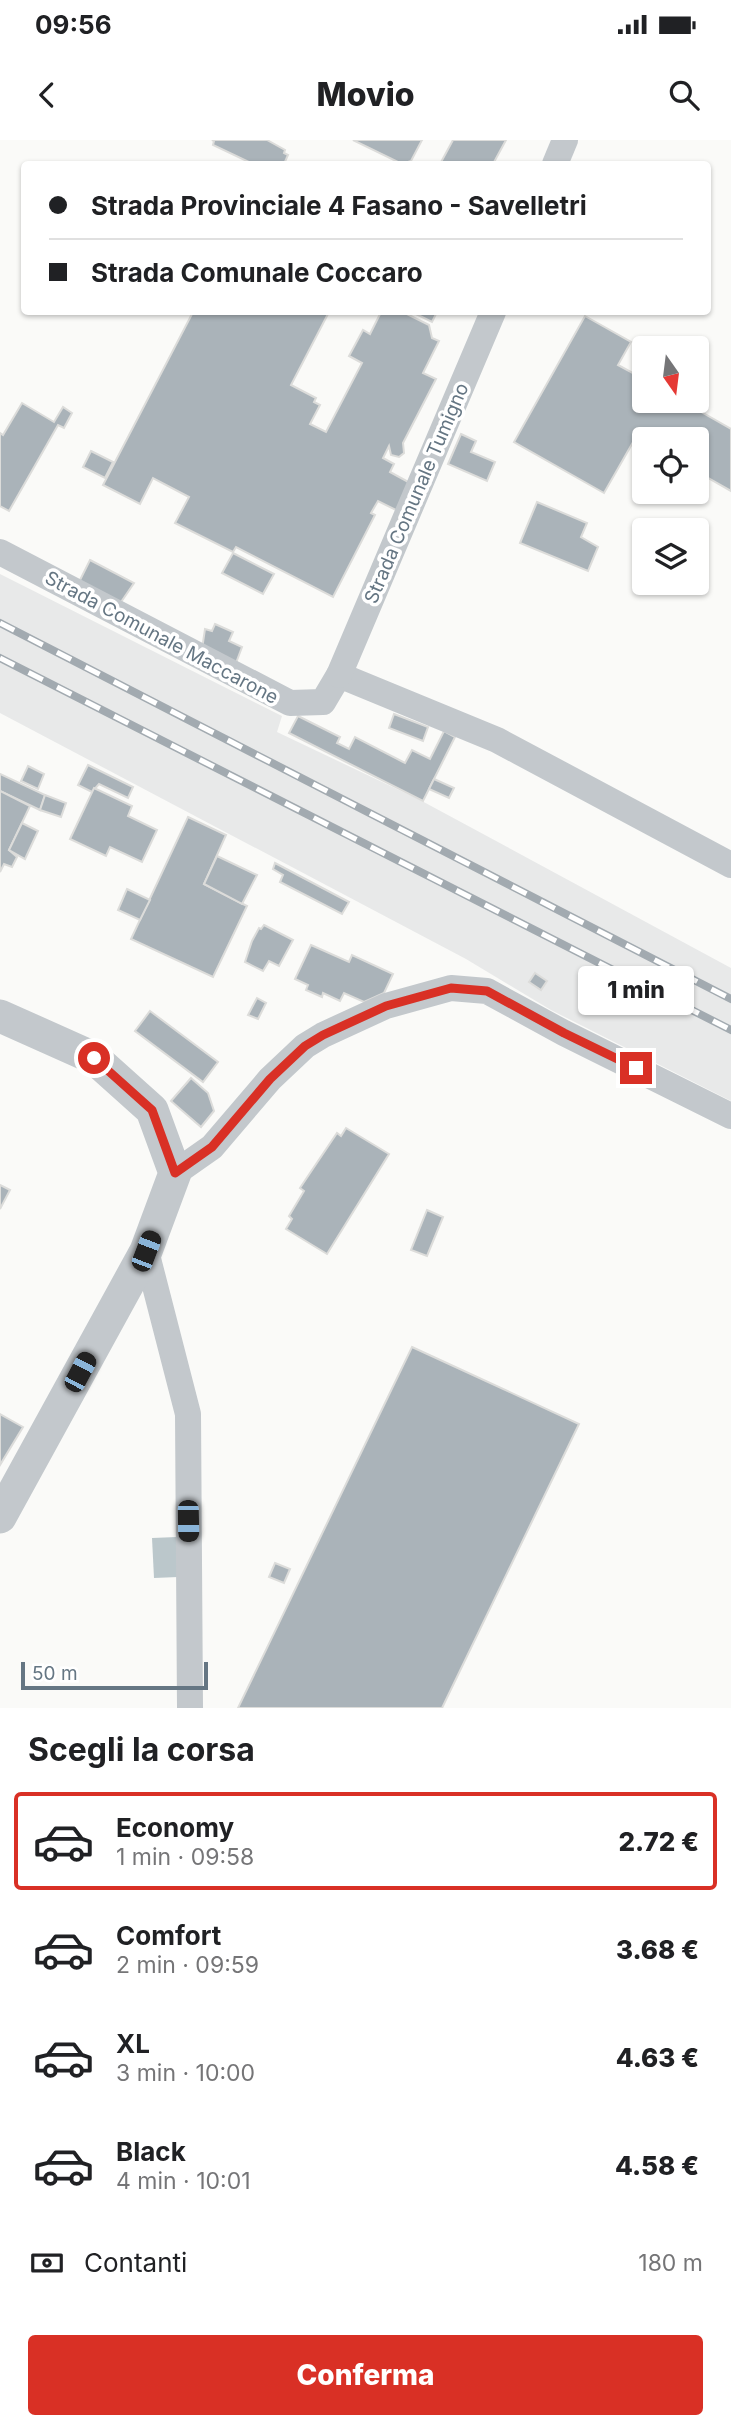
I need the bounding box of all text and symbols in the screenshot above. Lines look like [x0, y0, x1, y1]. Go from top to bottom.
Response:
text: 09:56 [35, 9, 112, 40]
text: Movio [316, 75, 415, 114]
icon: back [28, 76, 66, 114]
icon: search [665, 76, 703, 114]
text: Strada Provinciale 4 Fasano - Savelletri [91, 190, 587, 221]
text: Strada Comunale Coccaro [91, 257, 423, 288]
north arrow [632, 336, 709, 413]
map controls [632, 336, 709, 595]
street label: Strada Comunale Tumigno [359, 379, 473, 607]
button: locate [632, 427, 709, 504]
button: layers [632, 518, 709, 595]
street label: Strada Comunale Maccarone [41, 566, 282, 709]
callout: 1 min [578, 967, 694, 1016]
text: 1 min [607, 976, 665, 1004]
route start [78, 1042, 110, 1074]
route end [620, 1052, 652, 1084]
car [129, 1228, 164, 1274]
car [61, 1349, 100, 1395]
car [178, 1500, 199, 1542]
scale bar [21, 1659, 208, 1691]
text: 50 m [32, 1662, 78, 1685]
text: Scegli la corsa [28, 1730, 255, 1769]
icon: car [32, 1810, 95, 1873]
text: Economy [116, 1812, 234, 1843]
text: 2.72 € [618, 1826, 699, 1857]
text: 1 min · 09:58 [116, 1843, 254, 1871]
icon: car [32, 1918, 95, 1981]
text: Comfort [116, 1920, 221, 1951]
text: 3.68 € [616, 1934, 699, 1965]
text: 2 min · 09:59 [116, 1951, 259, 1979]
icon: car [32, 2026, 95, 2089]
text: XL [116, 2028, 150, 2059]
text: 4.63 € [616, 2042, 699, 2073]
text: 3 min · 10:00 [116, 2059, 255, 2087]
icon: car [32, 2134, 95, 2197]
text: Black [116, 2136, 186, 2167]
text: 4.58 € [615, 2150, 699, 2181]
text: 4 min · 10:01 [116, 2167, 251, 2195]
icon: cash [28, 2244, 66, 2282]
text: Contanti [84, 2247, 187, 2278]
text: 180 m [638, 2249, 703, 2277]
button: Conferma [28, 2335, 703, 2415]

